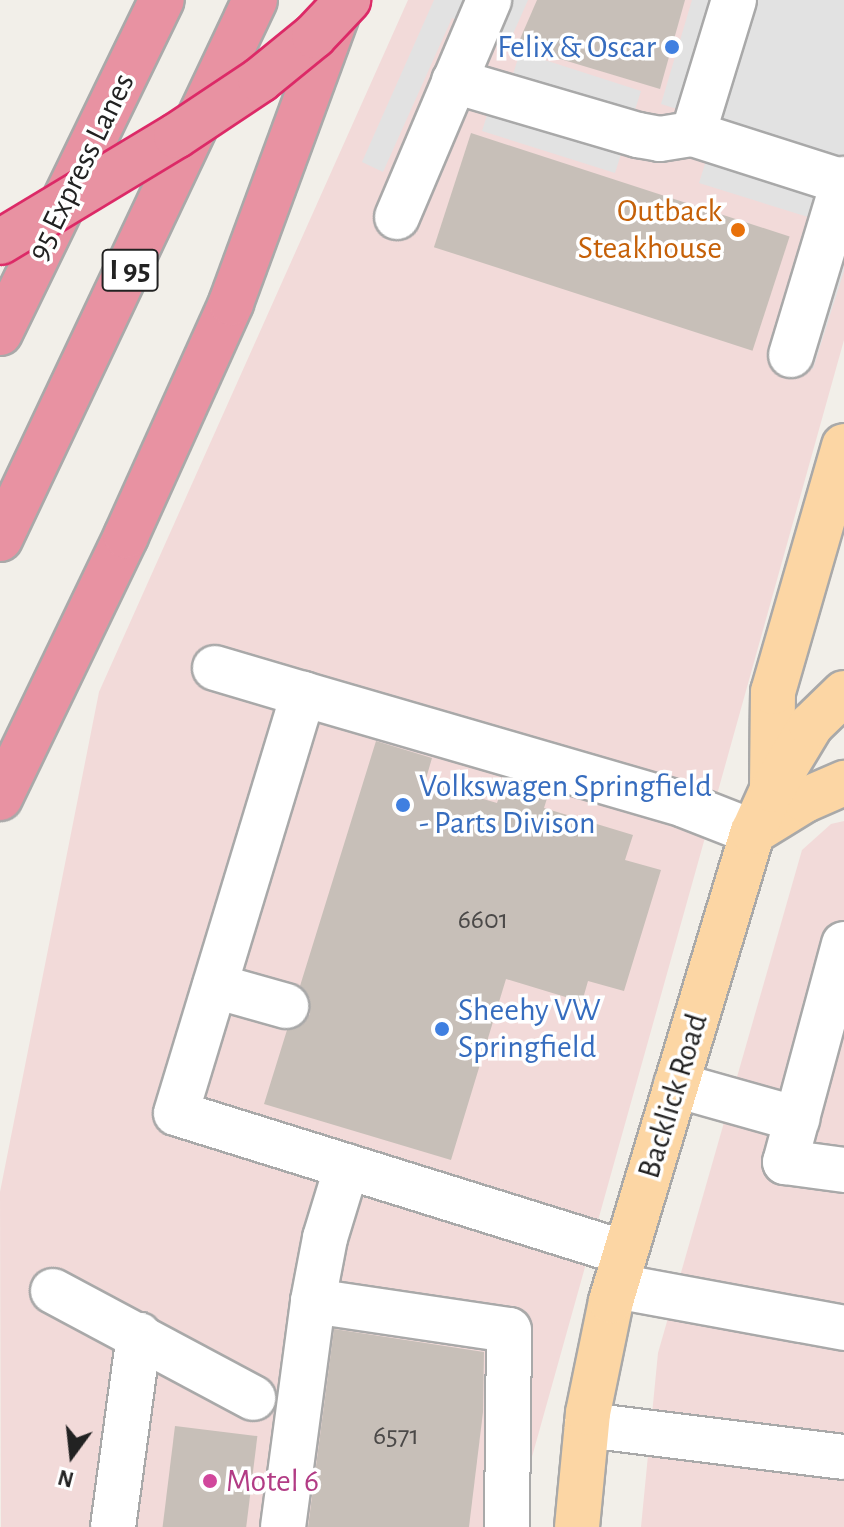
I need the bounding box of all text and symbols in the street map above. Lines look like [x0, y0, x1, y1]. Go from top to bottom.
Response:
place label: Felix & Oscar [497, 28, 656, 66]
marker: Felix & Oscar [663, 38, 681, 56]
street label: 95 Express Lanes [19, 67, 143, 267]
place label: Outback Steakhouse [578, 193, 722, 268]
marker: Outback Steakhouse [729, 221, 747, 239]
road number: I 95 [100, 244, 160, 296]
place label: Volkswagen Springfield - Parts Divison [419, 768, 712, 843]
marker: Volkswagen Springfield - Parts Divison [394, 796, 412, 814]
house number: 6601 [458, 903, 508, 937]
place label: Sheehy VW Springfield [458, 992, 601, 1067]
street label: Backlick Road [630, 1009, 716, 1183]
marker: Sheehy VW Springfield [433, 1020, 451, 1038]
north arrow [32, 1415, 112, 1495]
house number: 6571 [373, 1419, 419, 1453]
place label: Motel 6 [226, 1462, 319, 1500]
text: N [56, 1466, 76, 1491]
marker: Motel 6 [201, 1472, 219, 1490]

